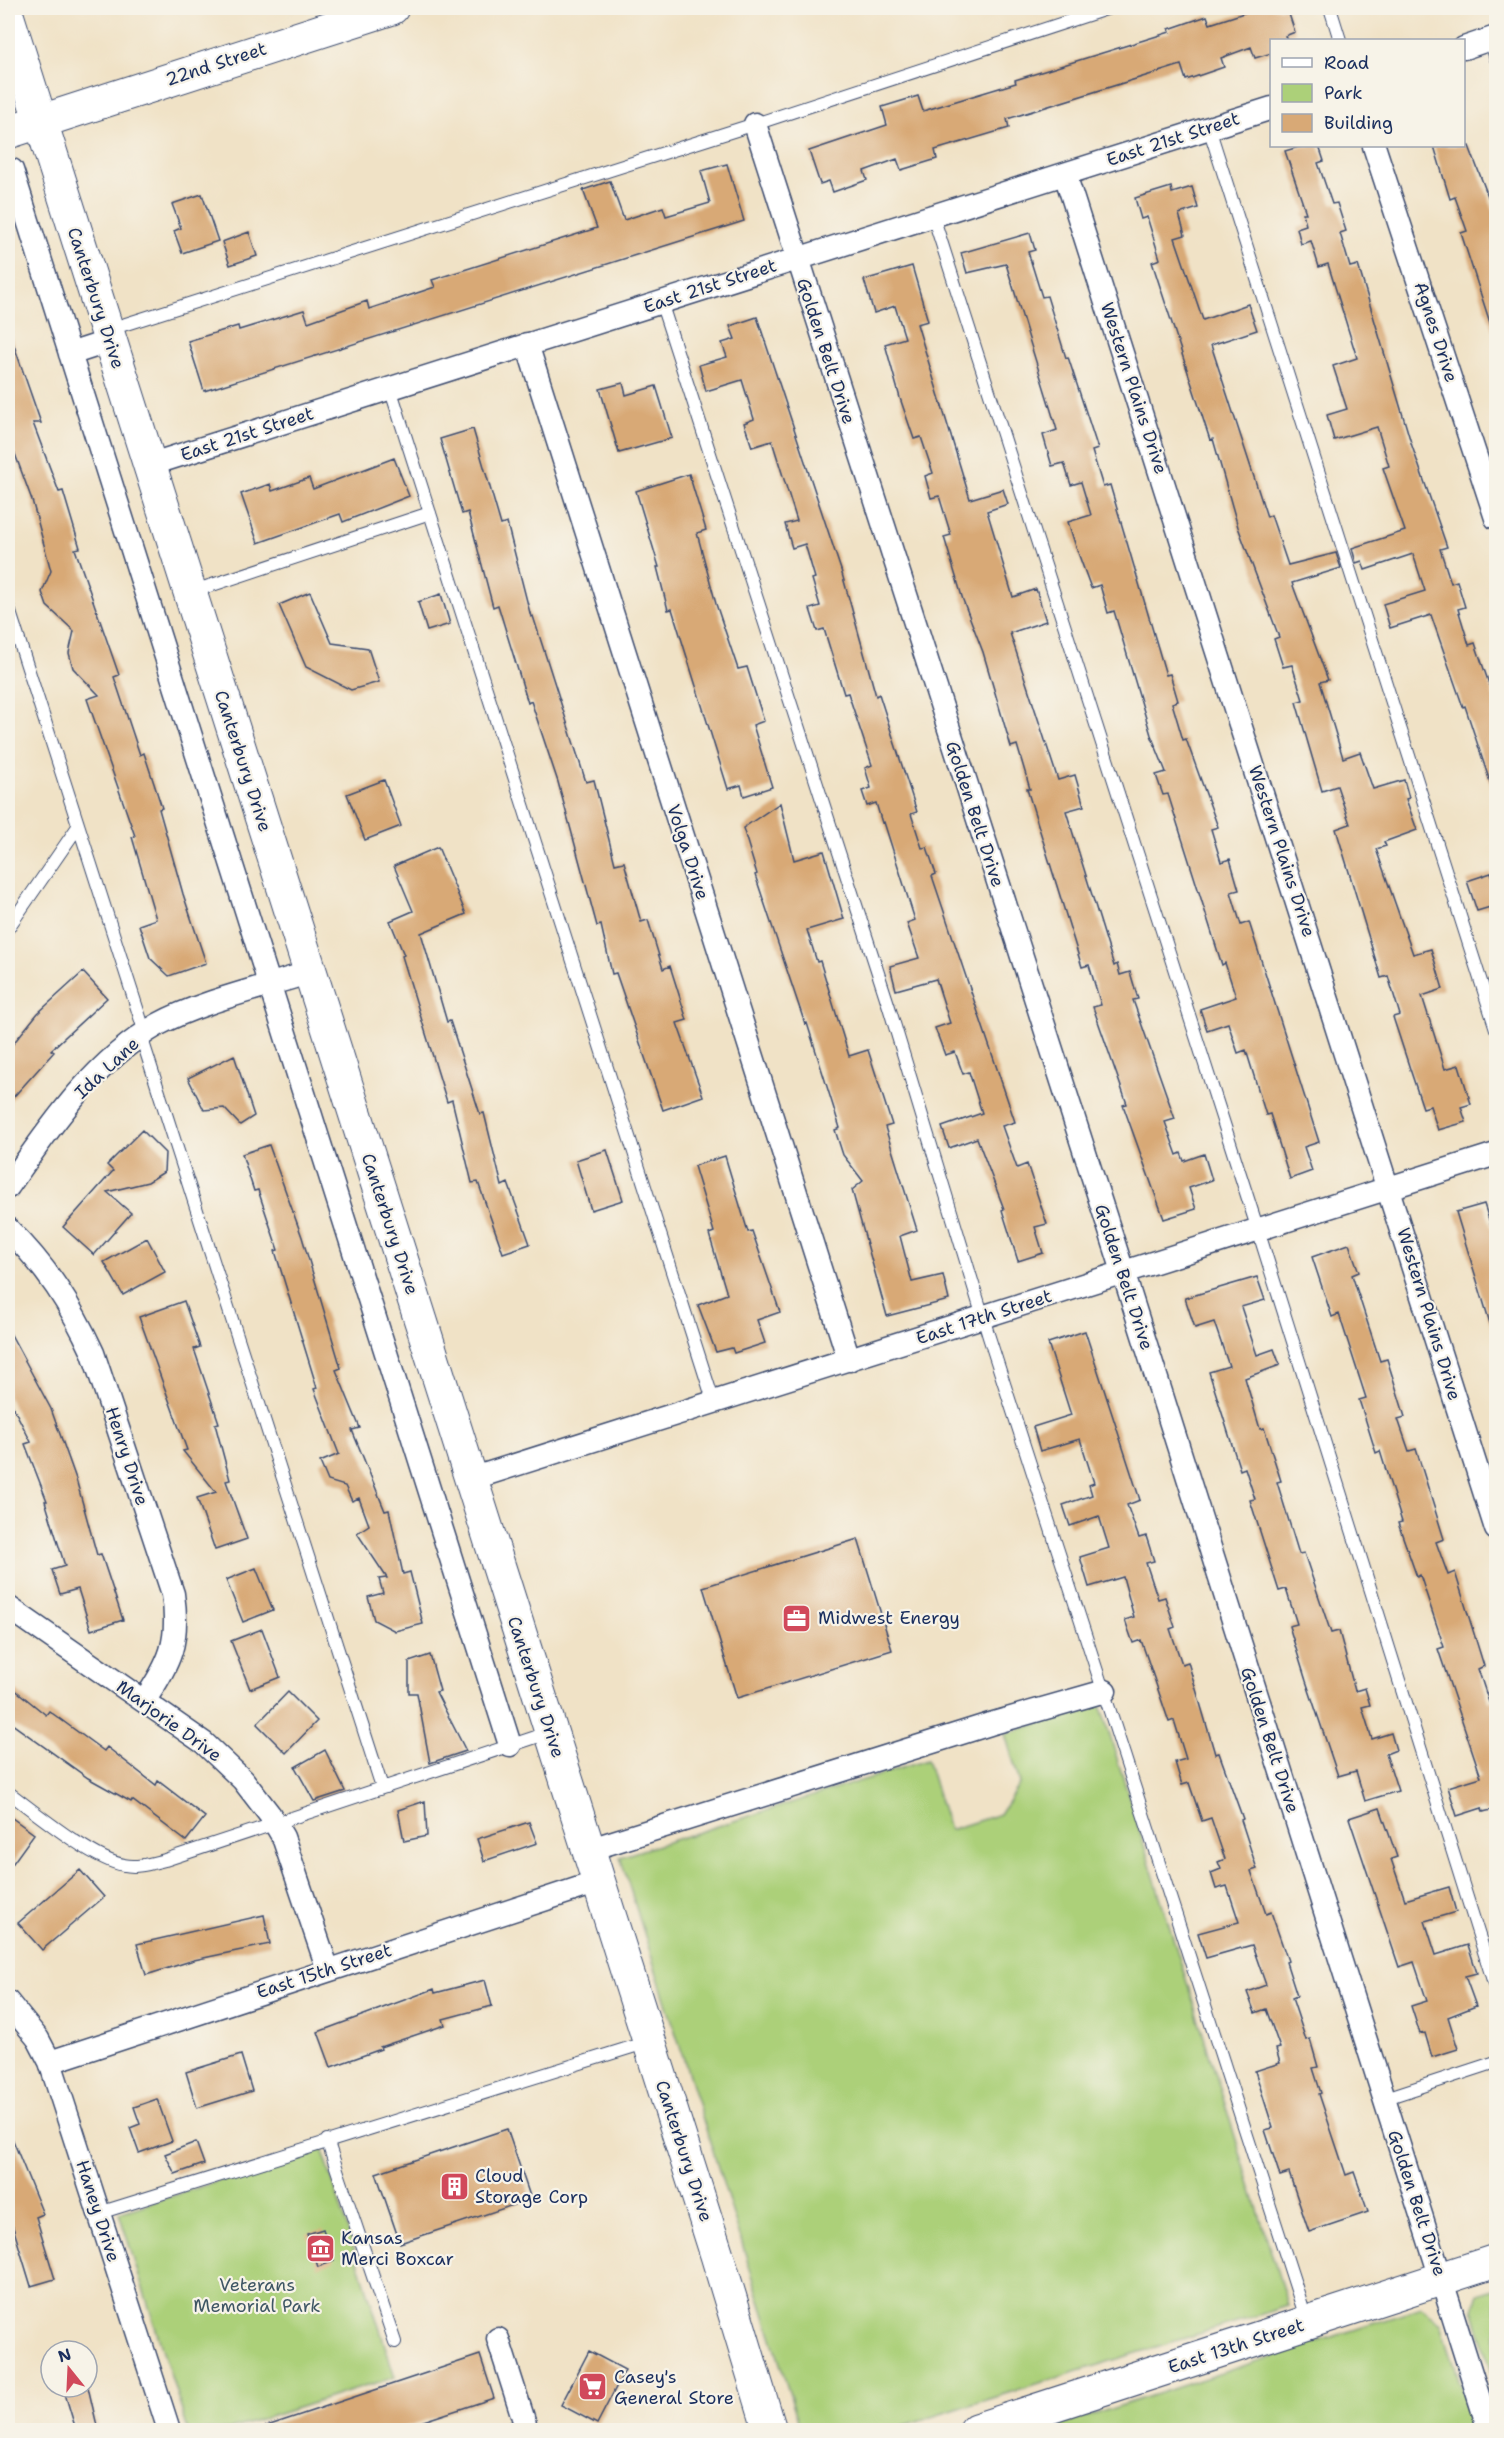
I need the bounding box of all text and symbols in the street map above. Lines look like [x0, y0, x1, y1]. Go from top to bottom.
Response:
street label: 22nd Street [162, 36, 270, 92]
legend [1270, 39, 1465, 147]
text: Road [1324, 51, 1369, 75]
text: Park [1324, 81, 1363, 105]
street label: East 21st Street [1103, 106, 1243, 172]
text: Building [1324, 111, 1393, 135]
street label: Canterbury Drive [62, 224, 130, 372]
street label: East 21st Street [640, 253, 780, 319]
street label: Golden Belt Drive [791, 275, 861, 427]
street label: Agnes Drive [1408, 279, 1464, 385]
street label: Western Plains Drive [1095, 299, 1173, 477]
street label: East 21st Street [177, 401, 317, 467]
street label: Canterbury Drive [209, 687, 277, 835]
street label: Golden Belt Drive [940, 738, 1010, 890]
street label: Western Plains Drive [1243, 762, 1321, 940]
street label: Volga Drive [661, 801, 715, 903]
street label: Ida Lane [70, 1032, 144, 1104]
street label: Canterbury Drive [356, 1150, 424, 1298]
street label: Golden Belt Drive [1089, 1201, 1159, 1353]
street label: Western Plains Drive [1391, 1225, 1467, 1403]
street label: East 17th Street [913, 1284, 1055, 1350]
street label: Henry Drive [100, 1404, 154, 1508]
office icon: Midwest Energy [781, 1602, 813, 1634]
place label: Midwest Energy [818, 1606, 960, 1630]
street label: Canterbury Drive [502, 1613, 570, 1761]
street label: Golden Belt Drive [1235, 1664, 1305, 1816]
street label: Marjorie Drive [111, 1675, 227, 1767]
street label: East 15th Street [253, 1938, 395, 2004]
street label: Canterbury Drive [650, 2077, 718, 2225]
street label: Golden Belt Drive [1382, 2127, 1452, 2279]
street label: Haney Drive [70, 2157, 126, 2265]
place label: Cloud Storage Corp [475, 2164, 588, 2209]
building icon: Cloud Storage Corp [438, 2170, 470, 2202]
place label: Kansas Merci Boxcar [341, 2226, 454, 2271]
museum icon: Kansas Merci Boxcar [304, 2232, 336, 2264]
park label: Veterans Memorial Park [193, 2273, 321, 2318]
street label: East 13th Street [1165, 2313, 1307, 2379]
north arrow [39, 2339, 99, 2399]
text: N [55, 2343, 74, 2367]
place label: Casey's General Store [614, 2365, 734, 2410]
supermarket icon: Casey's General Store [577, 2371, 609, 2403]

